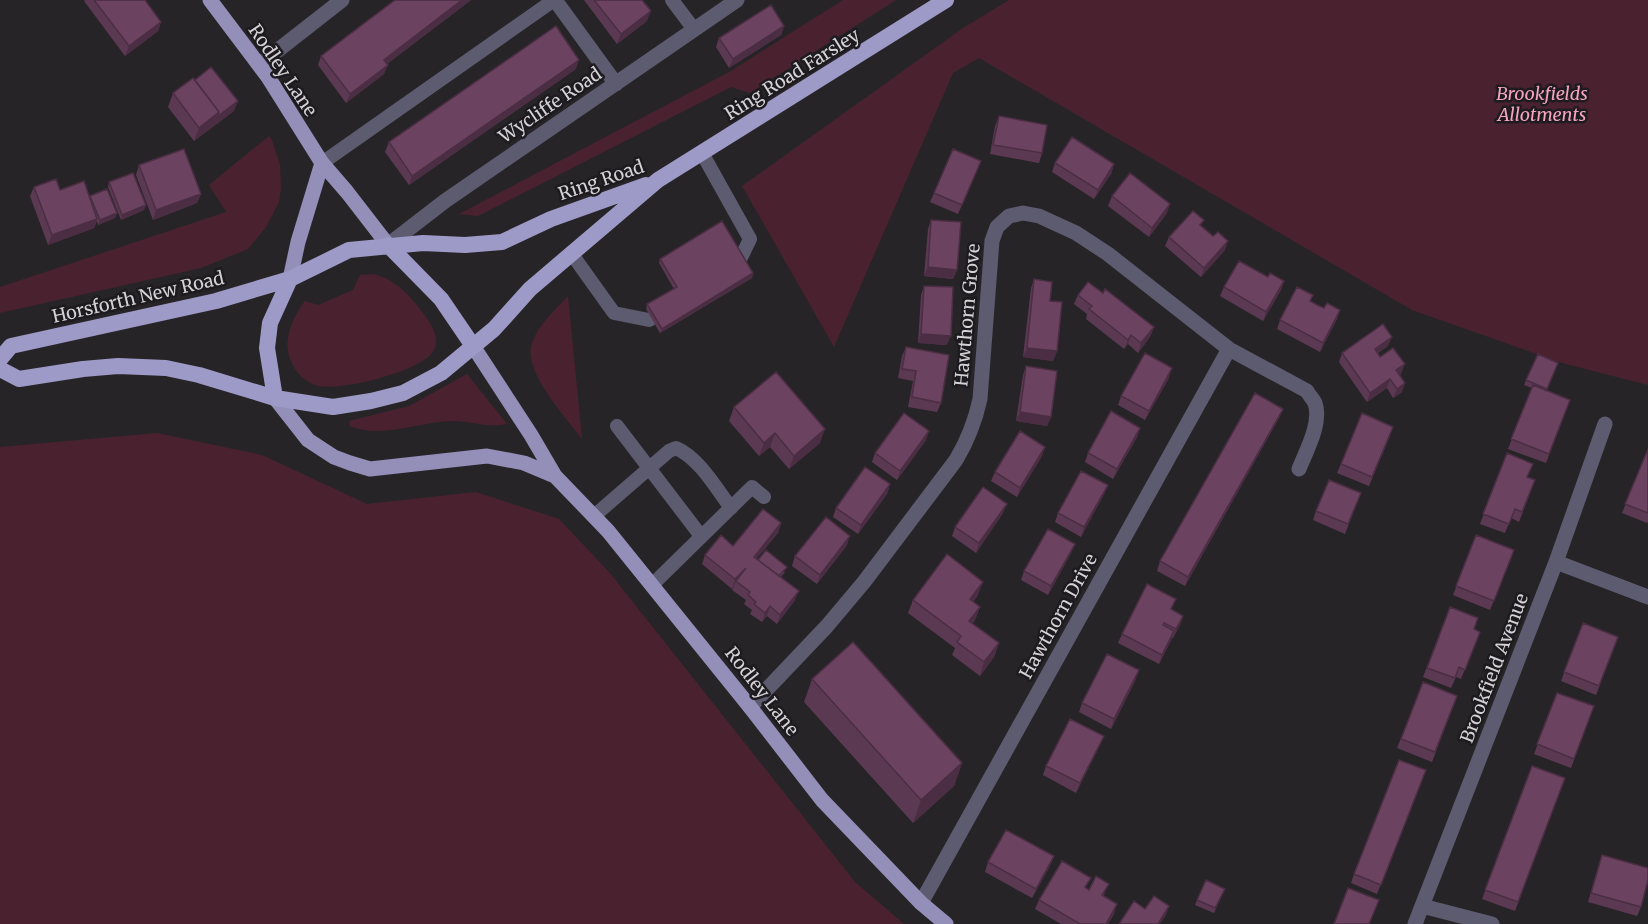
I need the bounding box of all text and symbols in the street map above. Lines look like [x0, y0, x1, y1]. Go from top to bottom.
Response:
street label: Rodley Lane [244, 19, 322, 121]
street label: Ring Road Farsley [720, 23, 864, 125]
street label: Wycliffe Road [493, 62, 606, 148]
park label: Brookfields Allotments [1496, 82, 1588, 126]
street label: Ring Road [555, 155, 647, 205]
street label: Hawthorn Grove [949, 243, 985, 387]
street label: Horsforth New Road [50, 266, 226, 328]
street label: Hawthorn Drive [1014, 549, 1102, 683]
street label: Brookfield Avenue [1455, 590, 1533, 746]
street label: Rodley Lane [720, 642, 804, 740]

